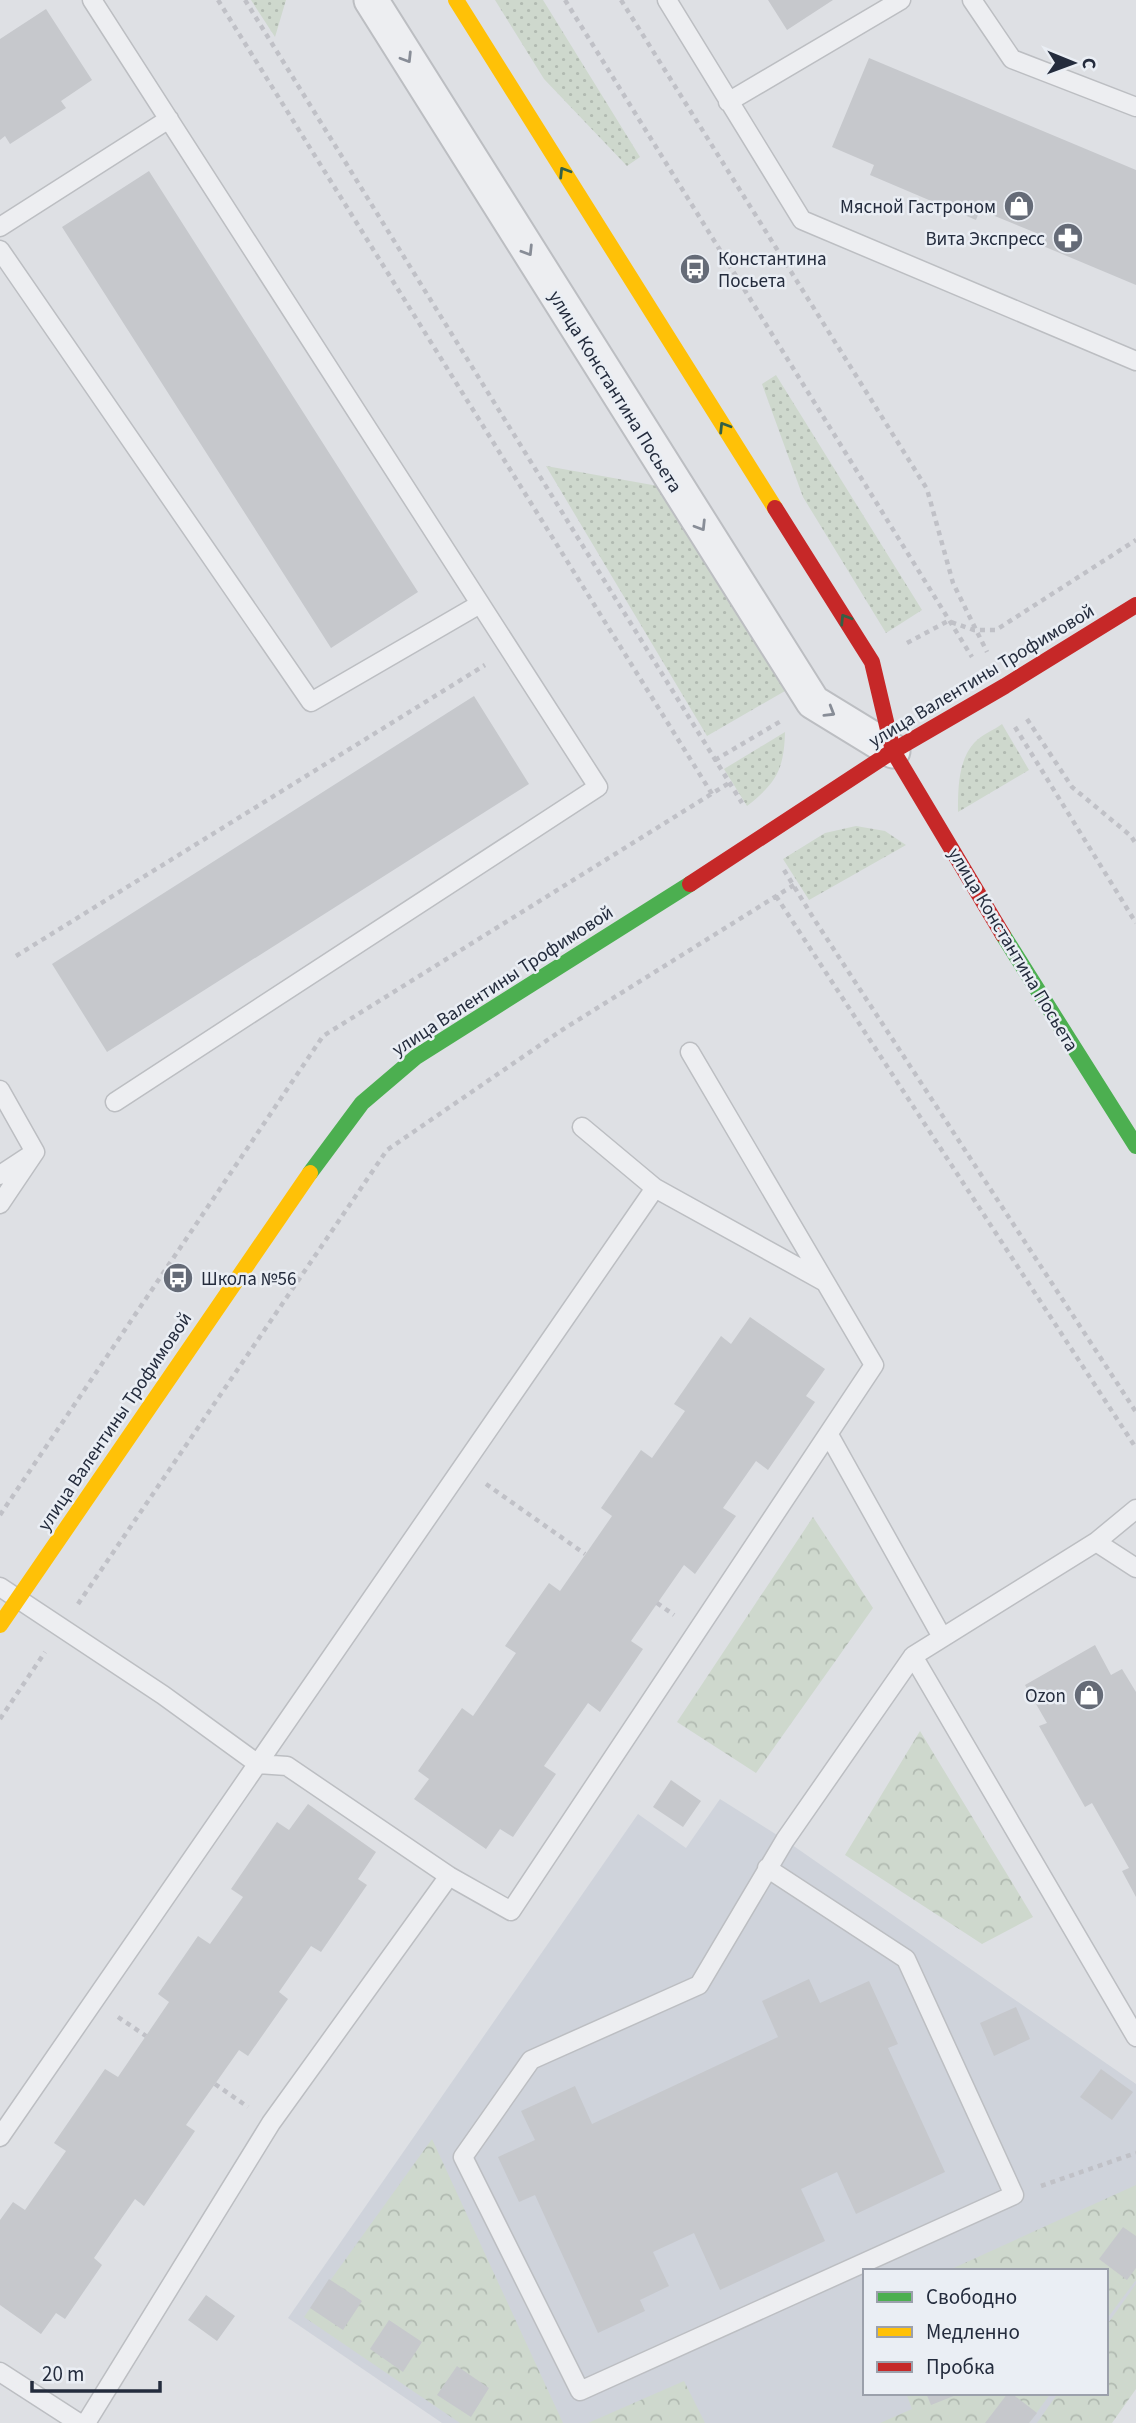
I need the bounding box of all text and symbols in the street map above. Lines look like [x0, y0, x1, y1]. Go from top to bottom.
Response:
north arrow [1038, 28, 1108, 98]
one-way arrow [399, 50, 412, 63]
text: С [1075, 58, 1102, 69]
one-way arrow [559, 166, 572, 179]
shop icon: Мясной Гастроном [1002, 189, 1036, 223]
place label: Мясной Гастроном [840, 194, 996, 221]
pharmacy icon: Вита Экспресс [1051, 221, 1085, 255]
place label: Вита Экспресс [925, 226, 1045, 253]
one-way arrow [520, 243, 533, 256]
place label: Константина Посьета [718, 246, 827, 295]
bus stop icon: Константина Посьета [678, 252, 712, 286]
street label: улица Константина Посьета [541, 286, 688, 498]
one-way arrow [719, 421, 732, 434]
one-way arrow [693, 519, 706, 532]
street label: улица Валентины Трофимовой [864, 598, 1100, 755]
one-way arrow [840, 614, 853, 627]
one-way arrow [822, 704, 835, 717]
street label: улица Константина Посьета [941, 843, 1084, 1057]
street label: улица Валентины Трофимовой [387, 899, 619, 1063]
bus stop icon: Школа №56 [161, 1261, 195, 1295]
place label: Школа №56 [201, 1266, 296, 1293]
street label: улица Валентины Трофимовой [32, 1307, 199, 1537]
shop icon: Ozon [1072, 1678, 1106, 1712]
place label: Ozon [1025, 1683, 1066, 1710]
legend [863, 2269, 1108, 2395]
text: Свободно [926, 2282, 1017, 2312]
text: Медленно [926, 2317, 1020, 2347]
scale bar [32, 2350, 159, 2394]
text: Пробка [926, 2352, 995, 2382]
text: 20 m [42, 2359, 84, 2389]

